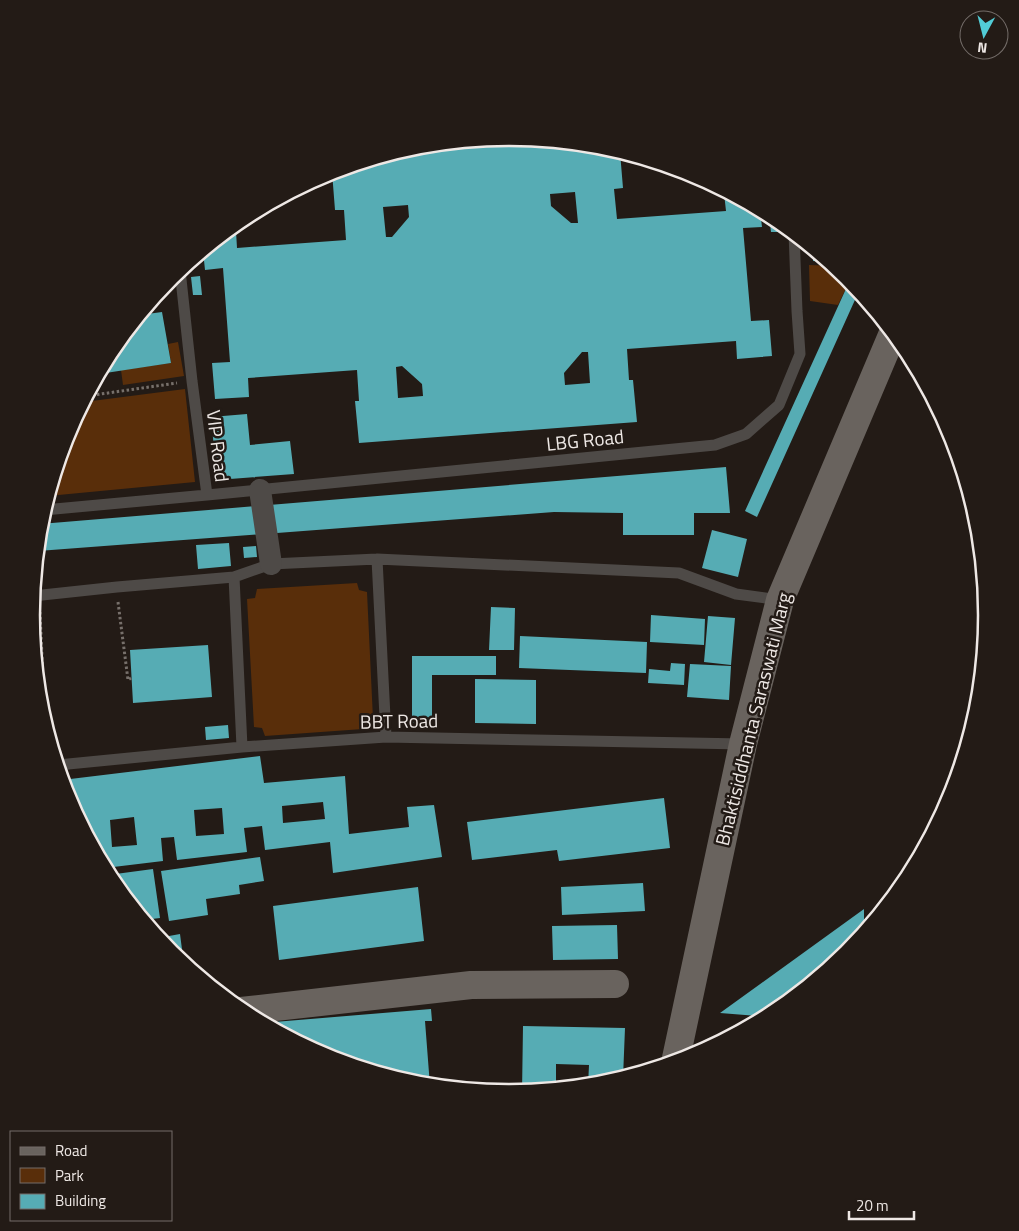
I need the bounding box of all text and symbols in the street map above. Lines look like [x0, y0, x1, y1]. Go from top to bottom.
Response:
north arrow [959, 10, 1009, 60]
text: N [976, 37, 988, 59]
street label: VIP Road [200, 408, 237, 484]
street label: LBG Road [545, 421, 625, 458]
street label: Bhaktisiddhanta Saraswati Marg [707, 589, 798, 849]
street label: BBT Road [360, 705, 438, 736]
legend [10, 1131, 172, 1221]
text: Road [55, 1139, 87, 1162]
text: Park [55, 1164, 84, 1187]
scale bar [849, 1188, 914, 1220]
text: Building [55, 1189, 106, 1212]
text: 20 m [856, 1194, 889, 1217]

